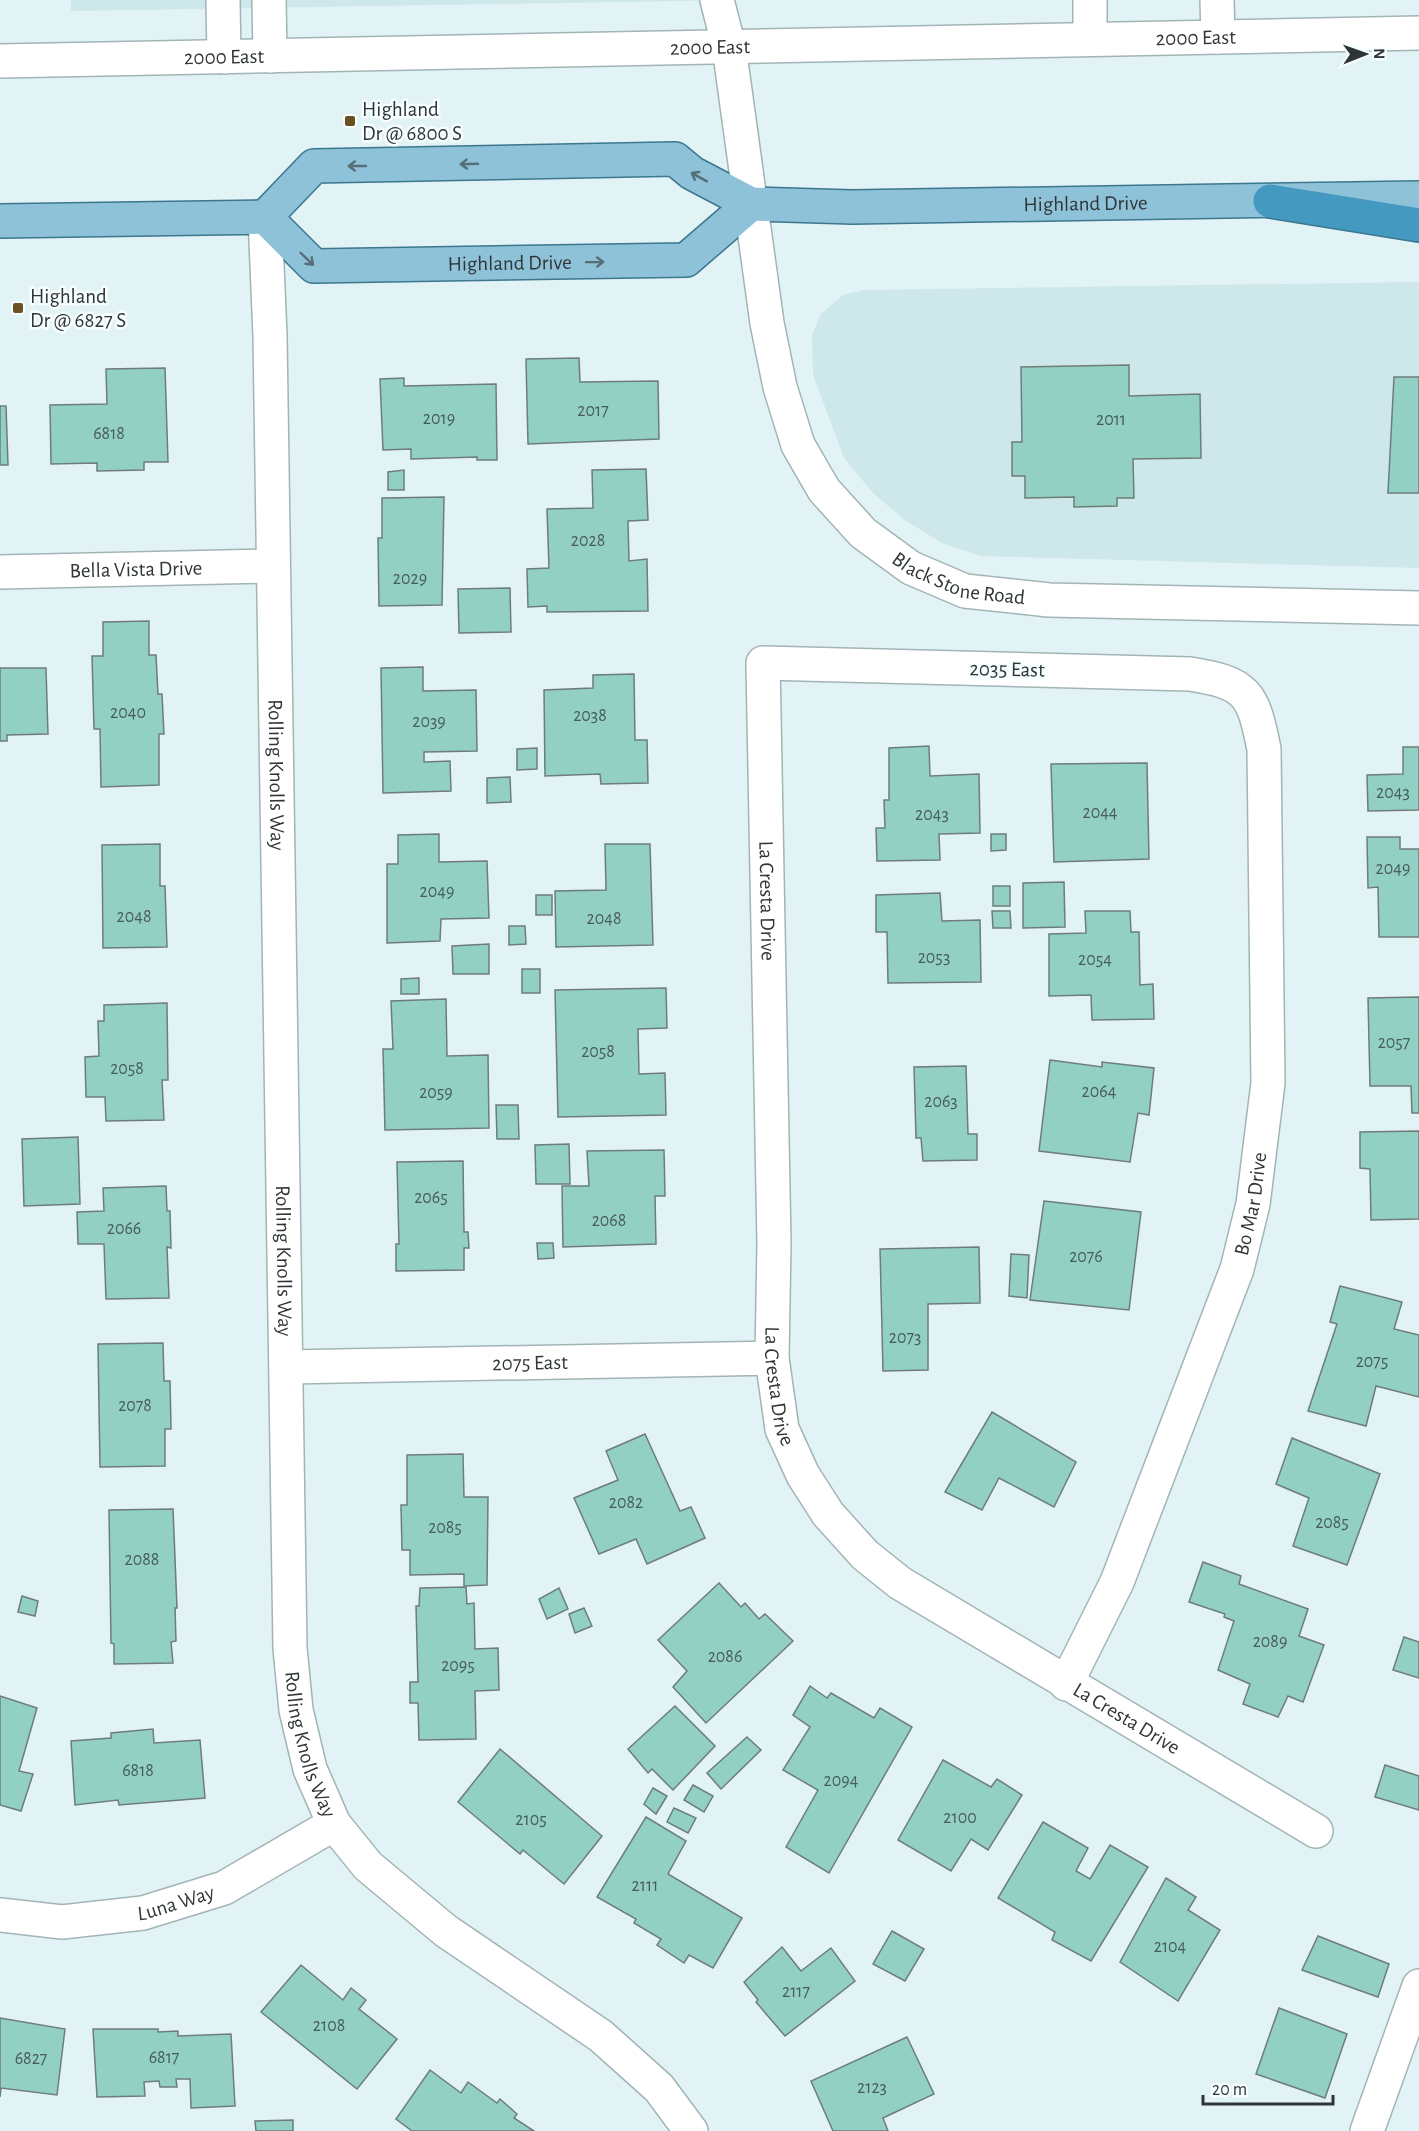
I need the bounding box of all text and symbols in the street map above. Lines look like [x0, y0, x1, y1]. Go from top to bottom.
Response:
north arrow [1335, 24, 1395, 84]
street label: 2000 East [1155, 27, 1236, 49]
street label: 2000 East [670, 36, 750, 59]
street label: 2000 East [184, 46, 265, 68]
text: N [1371, 48, 1387, 59]
place label: Highland Dr @ 6800 S [362, 99, 462, 144]
marker: Highland Dr @ 6800 S [343, 114, 357, 128]
one-way arrow [459, 158, 479, 170]
one-way arrow [347, 160, 367, 172]
one-way arrow [691, 171, 708, 183]
street label: Highland Drive [1023, 192, 1148, 215]
one-way arrow [299, 251, 314, 266]
street label: Highland Drive [447, 252, 572, 275]
one-way arrow [584, 256, 604, 267]
place label: Highland Dr @ 6827 S [30, 286, 126, 331]
marker: Highland Dr @ 6827 S [11, 301, 25, 315]
house number: 2017 [577, 402, 609, 420]
house number: 2019 [423, 410, 455, 428]
house number: 2011 [1096, 411, 1126, 429]
house number: 6818 [93, 425, 125, 443]
house number: 2028 [571, 532, 605, 550]
street label: Black Stone Road [888, 548, 1026, 608]
street label: Bella Vista Drive [69, 558, 203, 581]
house number: 2029 [393, 570, 427, 588]
street label: 2035 East [969, 658, 1045, 681]
street label: Rolling Knolls Way [265, 699, 288, 851]
house number: 2040 [110, 704, 146, 722]
house number: 2038 [573, 707, 607, 725]
house number: 2039 [412, 713, 446, 731]
house number: 2043 [1376, 784, 1410, 802]
house number: 2044 [1082, 804, 1118, 822]
house number: 2043 [915, 806, 949, 824]
street label: La Cresta Drive [755, 840, 779, 961]
house number: 2049 [1376, 860, 1410, 878]
house number: 2049 [420, 883, 454, 901]
house number: 2048 [117, 908, 151, 926]
house number: 2048 [587, 910, 621, 928]
house number: 2053 [918, 949, 950, 967]
house number: 2054 [1078, 951, 1112, 969]
house number: 2057 [1378, 1034, 1410, 1052]
house number: 2058 [581, 1043, 615, 1061]
house number: 2058 [110, 1060, 144, 1078]
house number: 2064 [1082, 1083, 1117, 1101]
house number: 2059 [419, 1084, 453, 1102]
house number: 2063 [924, 1093, 958, 1111]
street label: Bo Mar Drive [1231, 1151, 1270, 1258]
street label: Rolling Knolls Way [272, 1185, 295, 1337]
house number: 2065 [414, 1189, 448, 1207]
house number: 2068 [592, 1212, 626, 1230]
house number: 2066 [107, 1220, 141, 1238]
house number: 2076 [1069, 1248, 1103, 1266]
street label: La Cresta Drive [761, 1326, 798, 1449]
house number: 2073 [889, 1329, 921, 1347]
street label: 2075 East [492, 1352, 568, 1374]
house number: 2075 [1356, 1353, 1388, 1371]
house number: 2078 [118, 1397, 152, 1415]
house number: 2082 [609, 1494, 643, 1512]
house number: 2085 [1315, 1514, 1349, 1532]
house number: 2085 [428, 1519, 462, 1537]
house number: 2088 [125, 1551, 159, 1569]
house number: 2089 [1253, 1633, 1287, 1651]
house number: 2086 [708, 1648, 742, 1666]
house number: 2095 [441, 1657, 475, 1675]
street label: Rolling Knolls Way [281, 1670, 340, 1821]
street label: La Cresta Drive [1069, 1679, 1183, 1758]
house number: 6818 [122, 1762, 154, 1780]
house number: 2094 [824, 1772, 859, 1790]
house number: 2100 [943, 1809, 977, 1827]
house number: 2105 [515, 1811, 547, 1829]
house number: 2111 [632, 1877, 658, 1895]
street label: Luna Way [136, 1882, 217, 1925]
house number: 2104 [1154, 1938, 1187, 1956]
house number: 2117 [782, 1983, 810, 2001]
house number: 2108 [313, 2017, 345, 2035]
house number: 6817 [149, 2049, 179, 2067]
house number: 6827 [15, 2050, 47, 2068]
scale bar [1203, 2068, 1334, 2106]
house number: 2123 [857, 2079, 887, 2097]
text: 20 m [1212, 2081, 1247, 2099]

